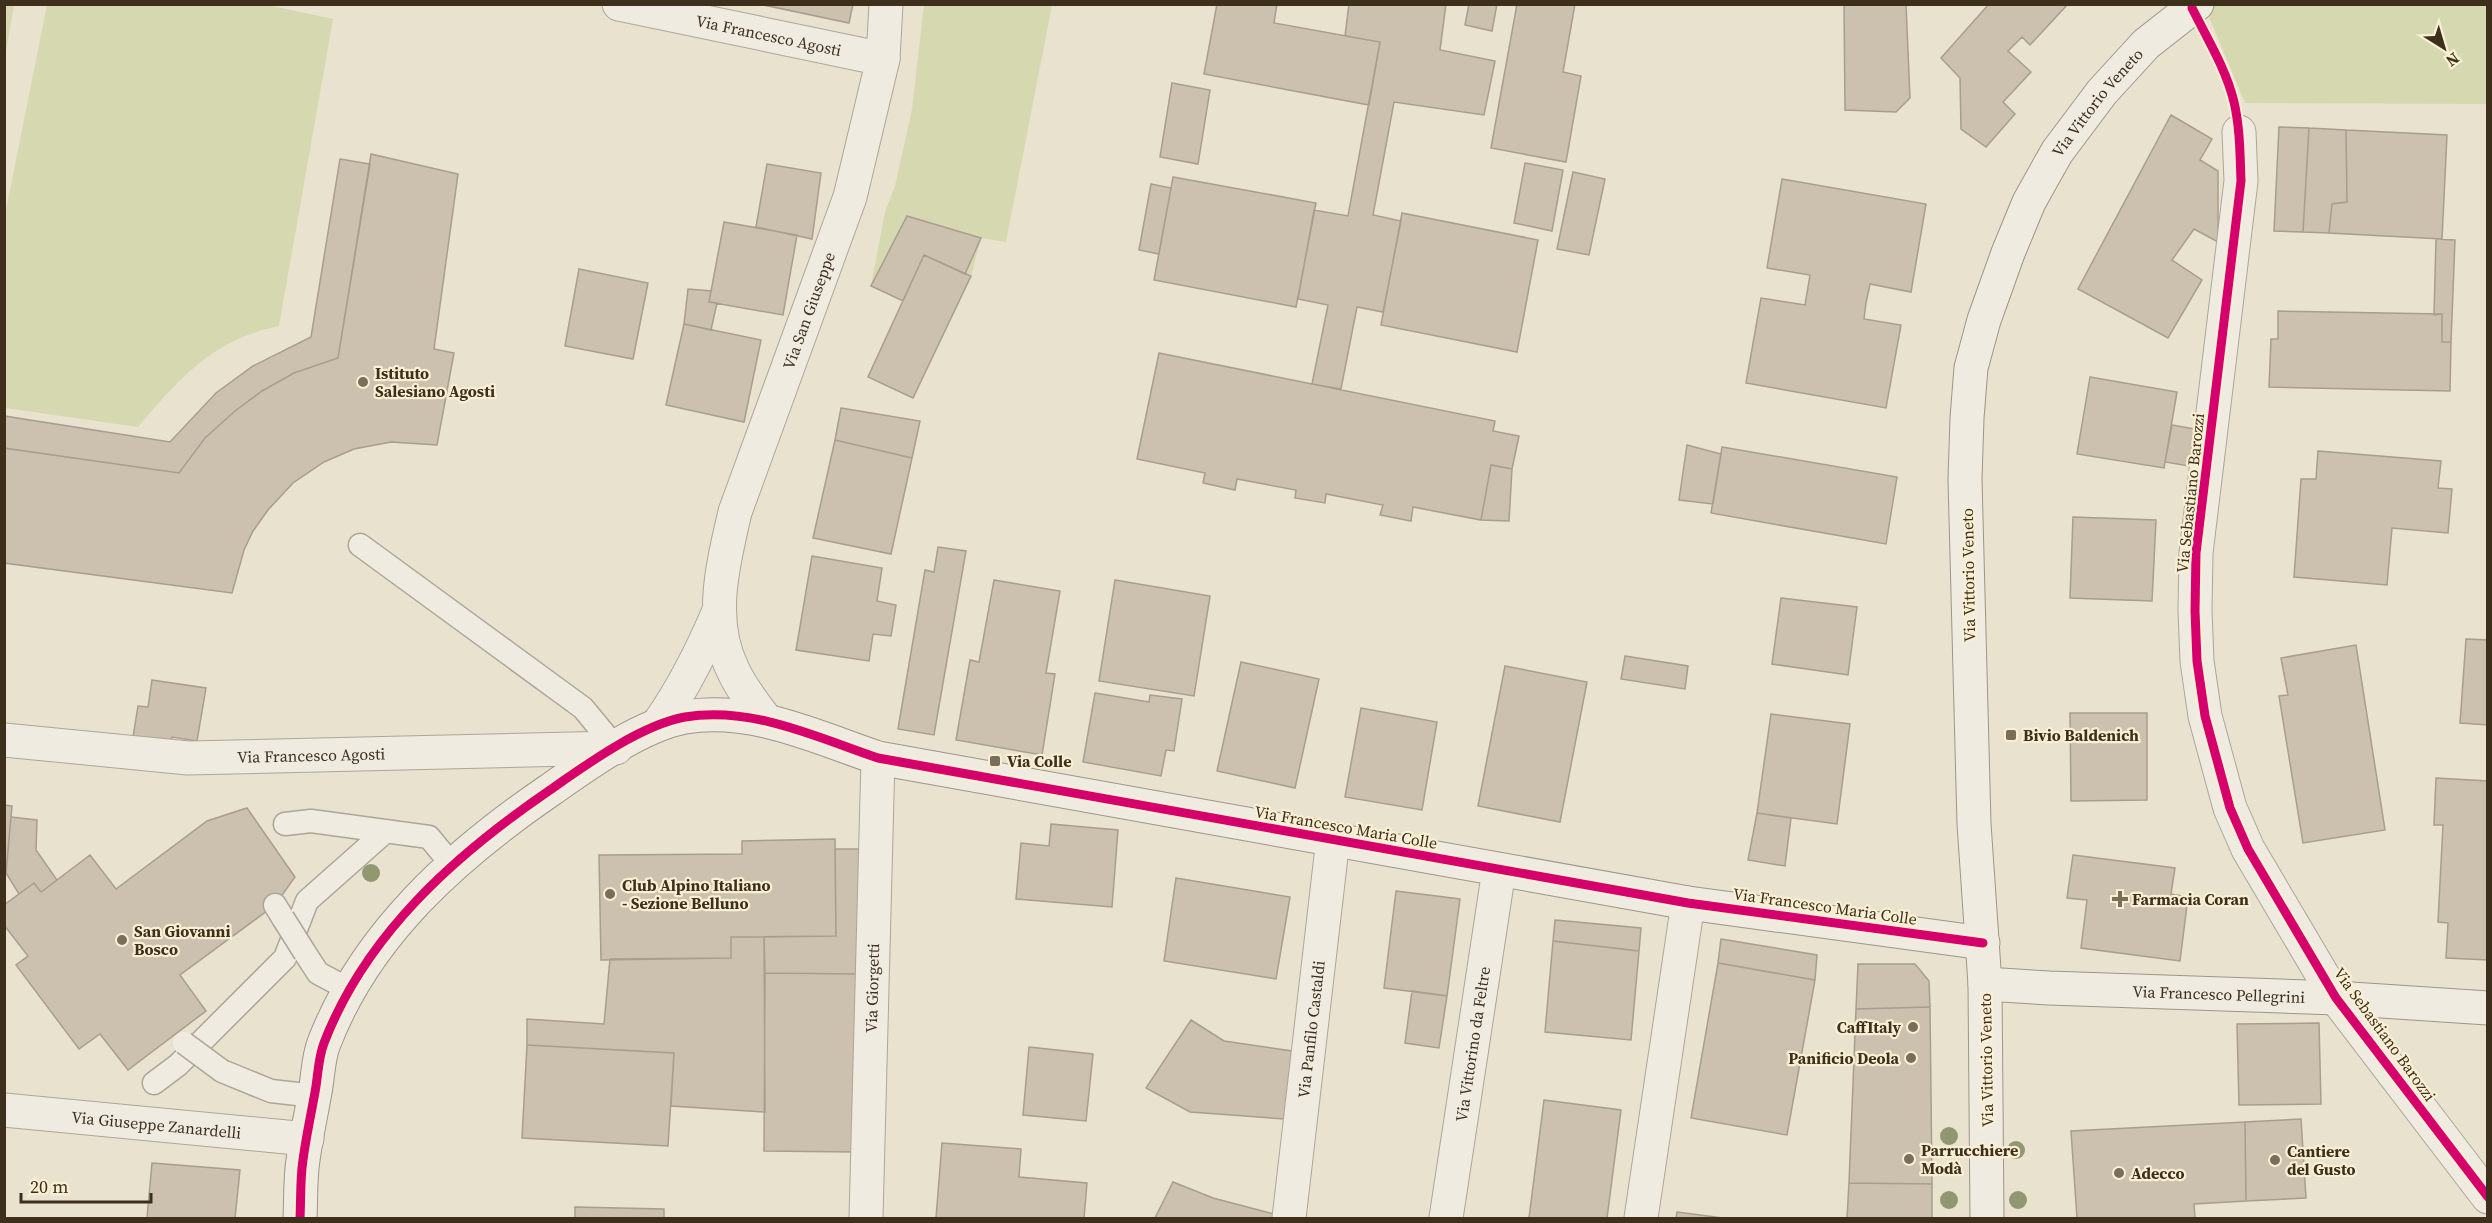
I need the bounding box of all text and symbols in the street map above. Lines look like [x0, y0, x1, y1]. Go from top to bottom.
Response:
street label: Via Francesco Agosti [694, 9, 844, 61]
north arrow [2414, 18, 2474, 78]
street label: Via Vittorio Veneto [2046, 43, 2148, 161]
text: N [2441, 48, 2464, 72]
street label: Via San Giuseppe [777, 249, 840, 372]
place label: Istituto Salesiano Agosti [375, 362, 495, 402]
marker: Istituto Salesiano Agosti [356, 375, 370, 389]
street label: Via Sebastiano Barozzi [2171, 412, 2209, 574]
street label: Via Vittorio Veneto [1956, 508, 1980, 642]
place label: Bivio Baldenich [2023, 724, 2139, 746]
marker: Bivio Baldenich [2004, 728, 2018, 742]
street label: Via Francesco Agosti [237, 742, 386, 768]
place label: Via Colle [1007, 750, 1072, 772]
marker: Via Colle [988, 754, 1002, 768]
street label: Via Francesco Maria Colle [1253, 800, 1439, 854]
place label: Club Alpino Italiano - Sezione Belluno [622, 874, 771, 914]
street label: Via Francesco Maria Colle [1732, 882, 1918, 930]
marker: Club Alpino Italiano - Sezione Belluno [603, 887, 617, 901]
place label: Farmacia Coran [2132, 888, 2249, 910]
marker: Farmacia Coran [2113, 892, 2127, 906]
place label: San Giovanni Bosco [134, 920, 230, 960]
marker: San Giovanni Bosco [115, 933, 129, 947]
street label: Via Giorgetti [860, 943, 884, 1033]
street label: Via Panfilo Castaldi [1292, 959, 1330, 1099]
street label: Via Sebastiano Barozzi [2329, 963, 2441, 1106]
street label: Via Vittorino da Feltre [1450, 965, 1495, 1123]
street label: Via Francesco Pellegrini [2132, 980, 2306, 1008]
street label: Via Vittorio Veneto [1974, 993, 1998, 1127]
place label: CaffItaly [1837, 1016, 1901, 1038]
marker: CaffItaly [1906, 1020, 1920, 1034]
place label: Panificio Deola [1788, 1047, 1899, 1069]
marker: Panificio Deola [1904, 1051, 1918, 1065]
street label: Via Giuseppe Zanardelli [71, 1106, 242, 1144]
place label: Parrucchiere Modà [1921, 1139, 2018, 1179]
place label: Cantiere del Gusto [2287, 1140, 2356, 1180]
marker: Parrucchiere Modà [1902, 1152, 1916, 1166]
marker: Cantiere del Gusto [2268, 1153, 2282, 1167]
place label: Adecco [2131, 1162, 2185, 1184]
scale bar [21, 1166, 152, 1204]
marker: Adecco [2112, 1166, 2126, 1180]
text: 20 m [30, 1174, 68, 1199]

